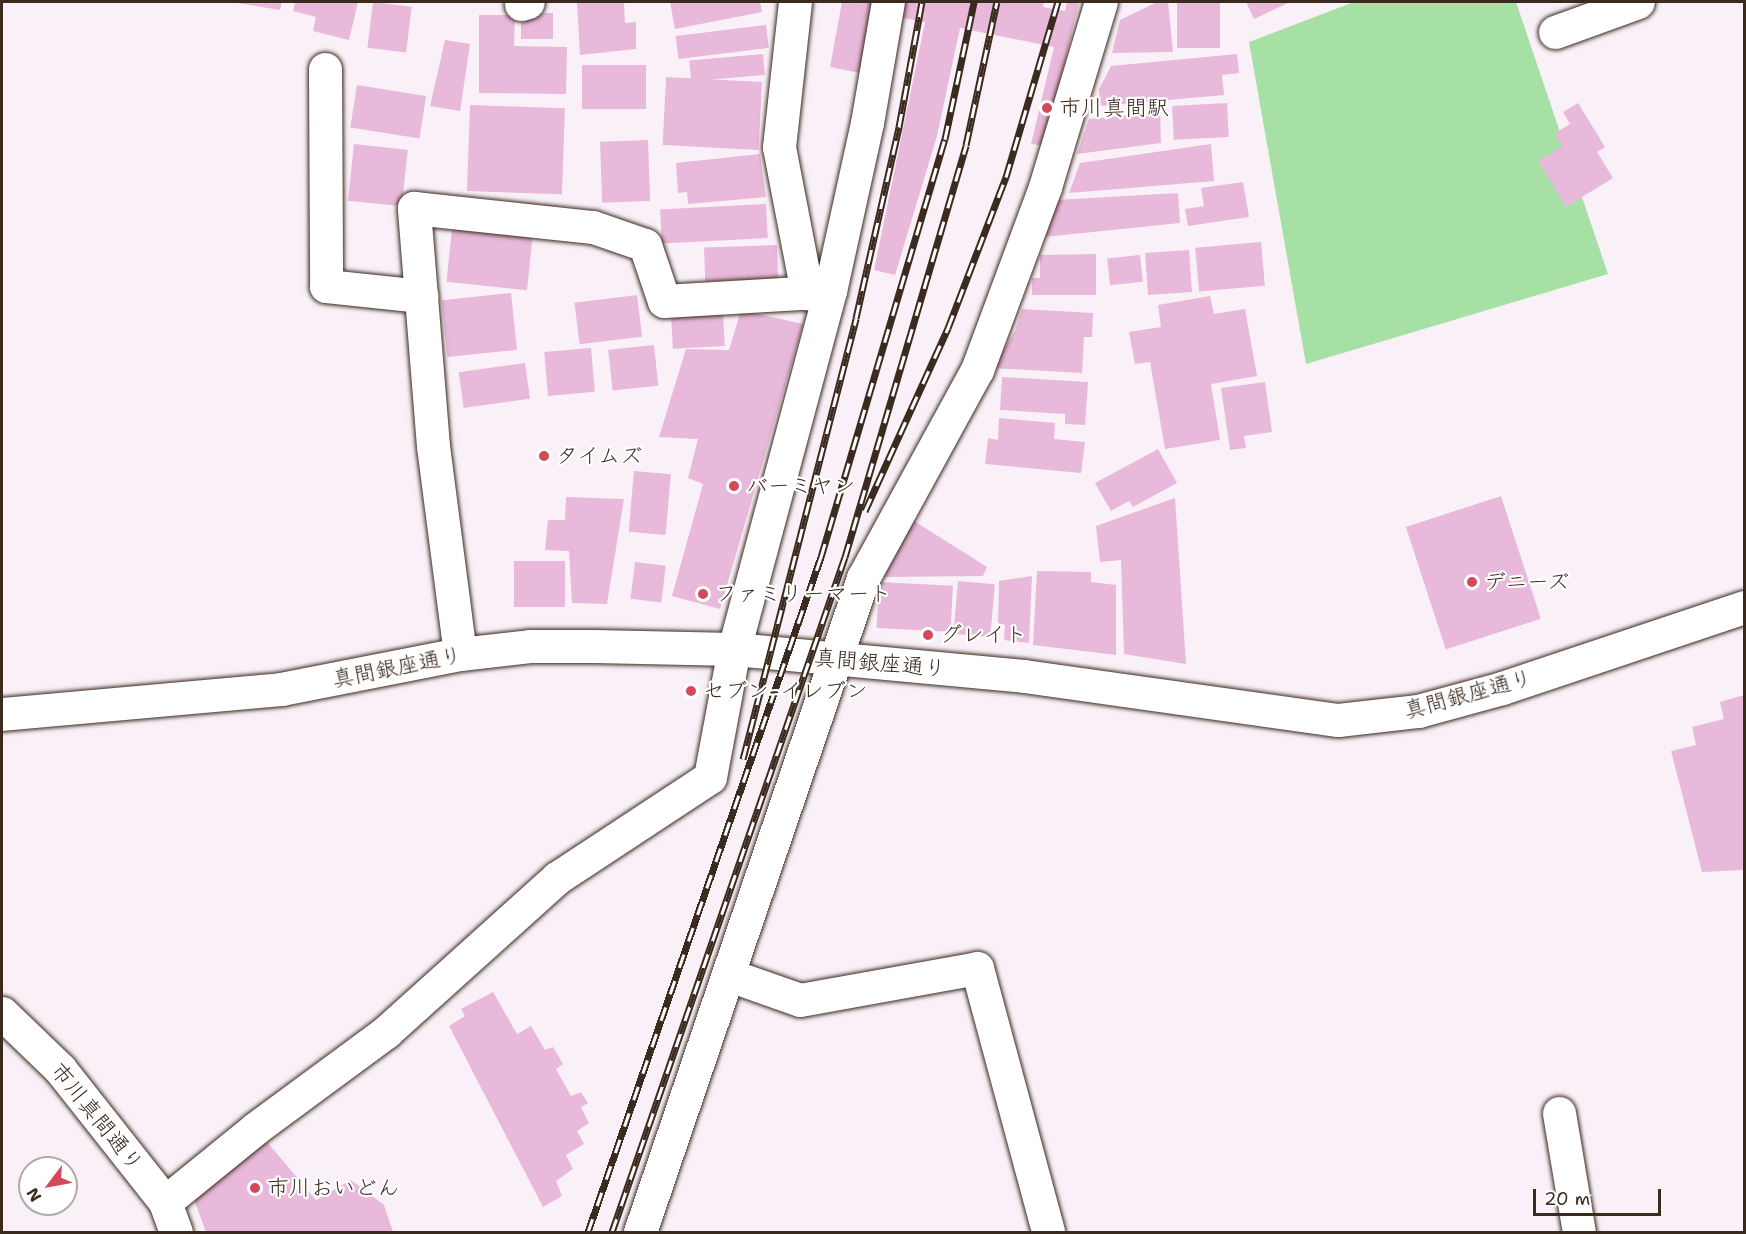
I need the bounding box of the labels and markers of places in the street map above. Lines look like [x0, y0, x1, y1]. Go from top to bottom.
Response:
place label: 市川真間駅 [1059, 95, 1169, 121]
marker: 市川真間駅 [1040, 101, 1054, 115]
place label: タイムズ [556, 443, 644, 469]
marker: タイムズ [537, 449, 551, 463]
place label: バーミヤン [746, 473, 856, 499]
marker: バーミヤン [727, 479, 741, 493]
place label: デニーズ [1484, 569, 1572, 595]
marker: デニーズ [1465, 575, 1479, 589]
place label: ファミリーマート [715, 581, 891, 607]
marker: ファミリーマート [696, 587, 710, 601]
place label: グレイト [940, 622, 1028, 648]
marker: グレイト [921, 628, 935, 642]
place label: セブン-イレブン [703, 678, 868, 704]
marker: セブン-イレブン [684, 684, 698, 698]
place label: 市川おいどん [267, 1175, 399, 1201]
marker: 市川おいどん [248, 1181, 262, 1195]

